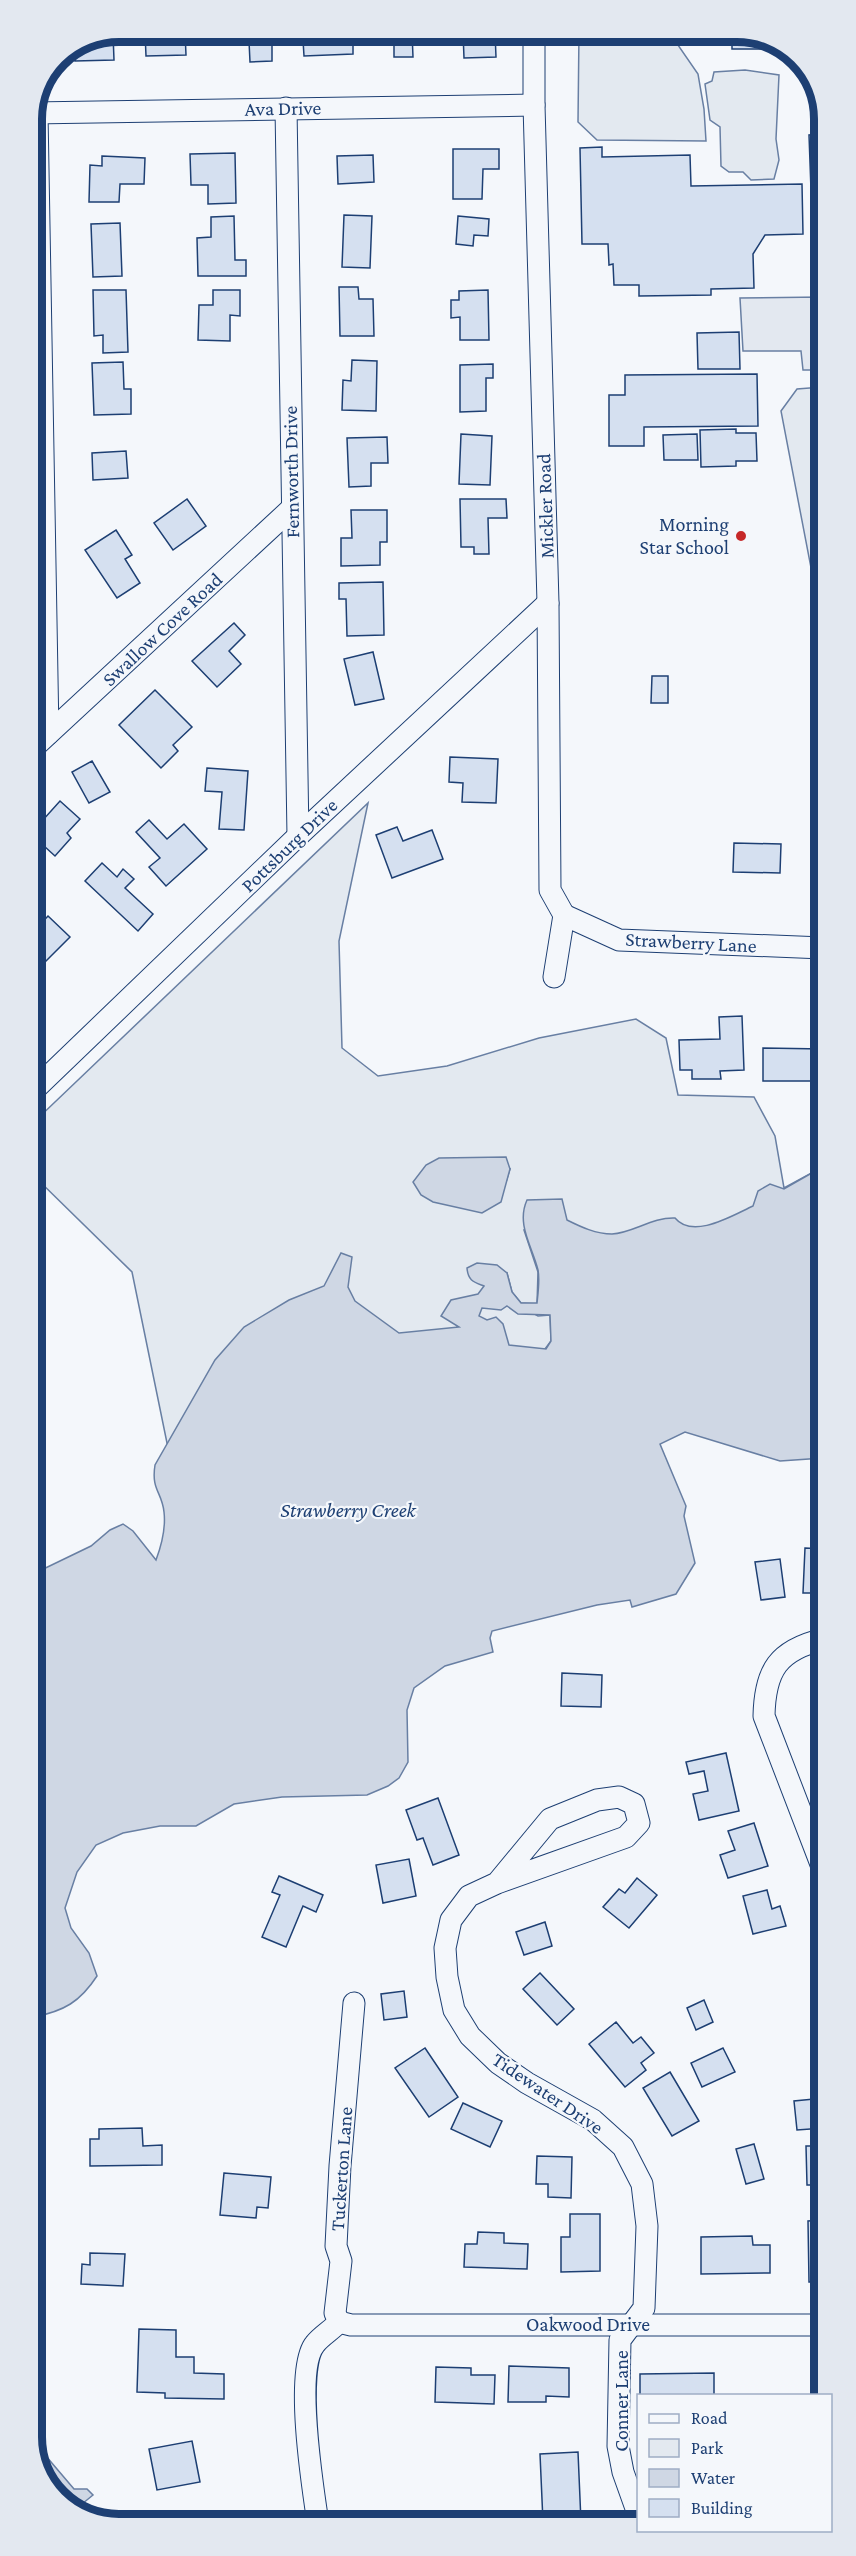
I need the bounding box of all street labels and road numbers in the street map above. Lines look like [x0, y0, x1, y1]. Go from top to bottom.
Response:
street label: Ava Drive [245, 96, 322, 120]
street label: Fernworth Drive [279, 406, 303, 538]
street label: Mickler Road [532, 453, 558, 559]
street label: Swallow Cove Road [98, 568, 227, 690]
street label: Pottsburg Drive [236, 794, 342, 897]
street label: Strawberry Lane [625, 928, 757, 957]
street label: Tidewater Drive [488, 2048, 608, 2138]
street label: Tuckerton Lane [326, 2106, 356, 2232]
street label: Oakwood Drive [526, 2313, 650, 2335]
street label: Conner Lane [610, 2350, 632, 2452]

